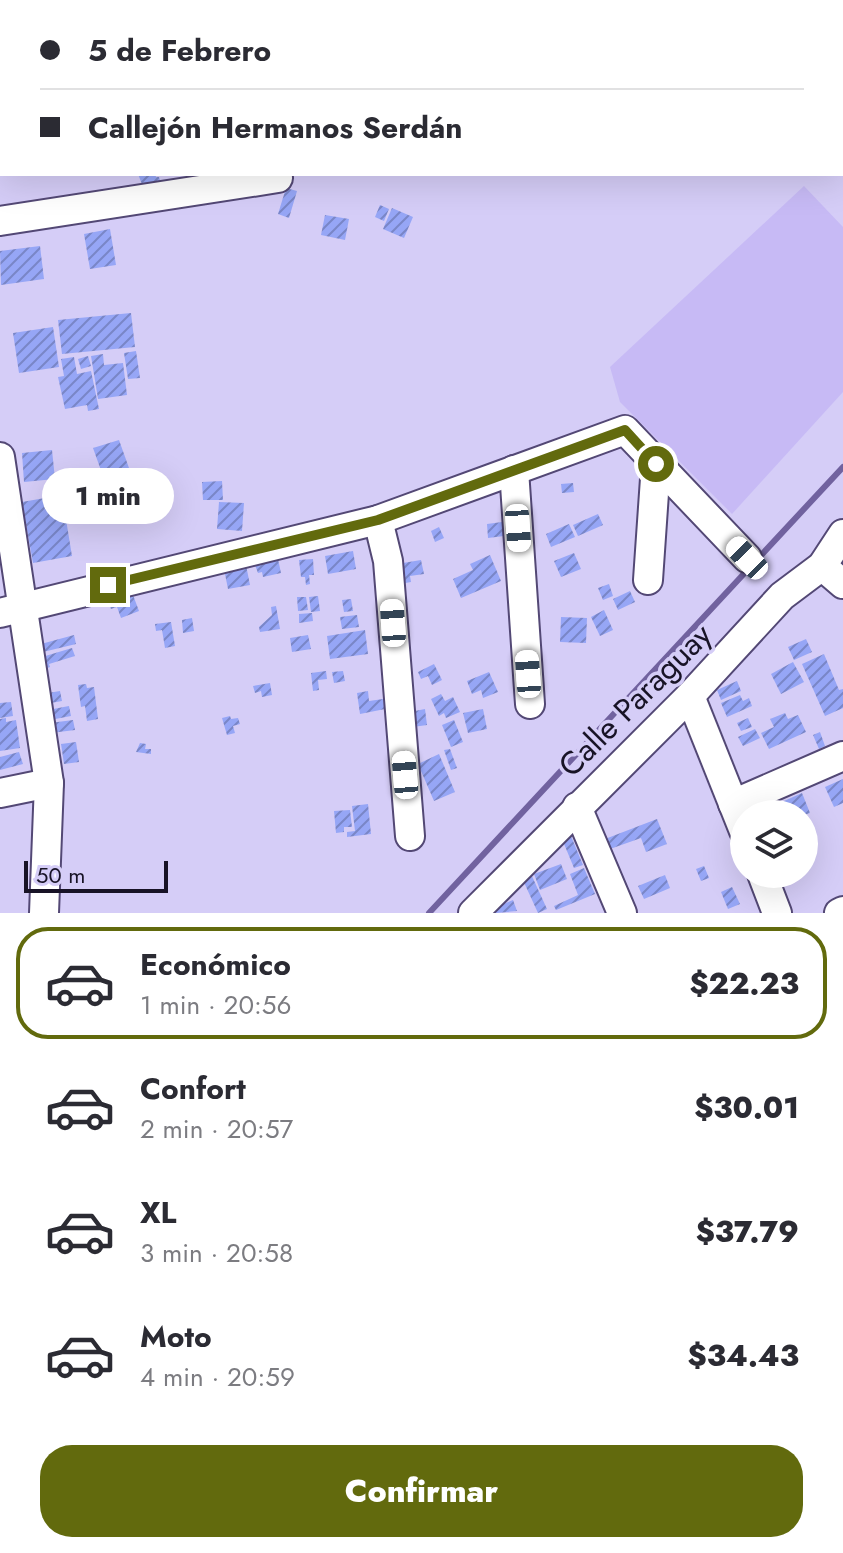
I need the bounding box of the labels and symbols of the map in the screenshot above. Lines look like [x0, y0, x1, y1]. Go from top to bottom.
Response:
route start [638, 446, 674, 482]
callout: 1 min [42, 469, 174, 525]
car [504, 503, 532, 553]
car [722, 532, 772, 584]
route end [90, 567, 126, 603]
car [379, 598, 407, 648]
street label: Calle Paraguay [548, 612, 723, 787]
car [514, 649, 542, 699]
car [391, 750, 419, 800]
scale bar [24, 857, 168, 893]

